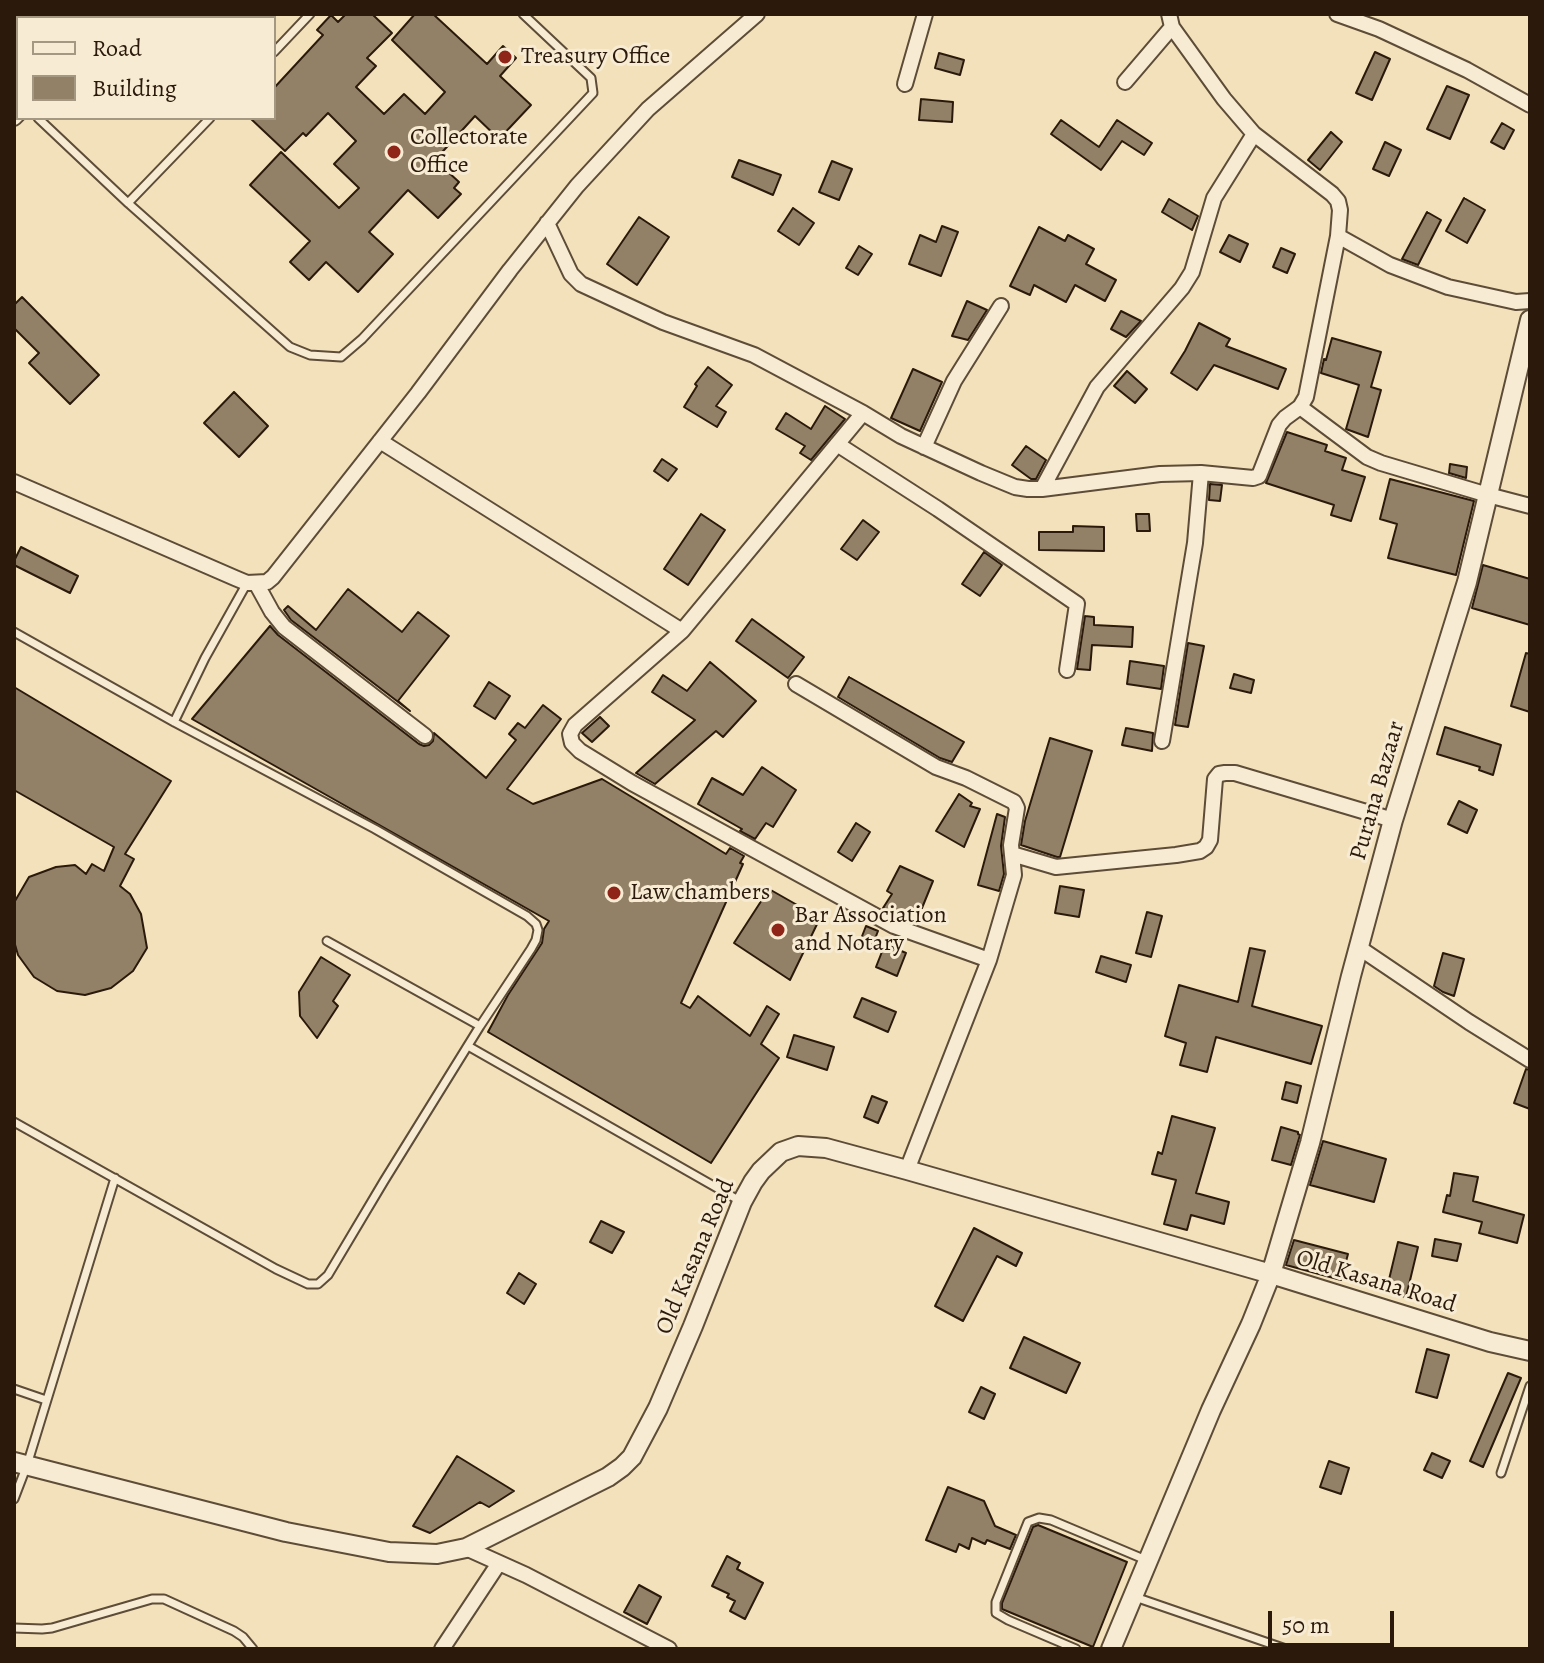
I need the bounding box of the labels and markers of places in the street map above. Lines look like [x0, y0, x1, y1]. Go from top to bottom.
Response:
place label: Treasury Office [521, 43, 670, 71]
marker: Treasury Office [496, 48, 514, 66]
place label: Collectorate Office [410, 124, 528, 180]
marker: Collectorate Office [385, 143, 403, 161]
place label: Law chambers [630, 879, 770, 907]
marker: Law chambers [605, 884, 623, 902]
place label: Bar Association and Notary [794, 902, 947, 958]
marker: Bar Association and Notary [769, 921, 787, 939]

